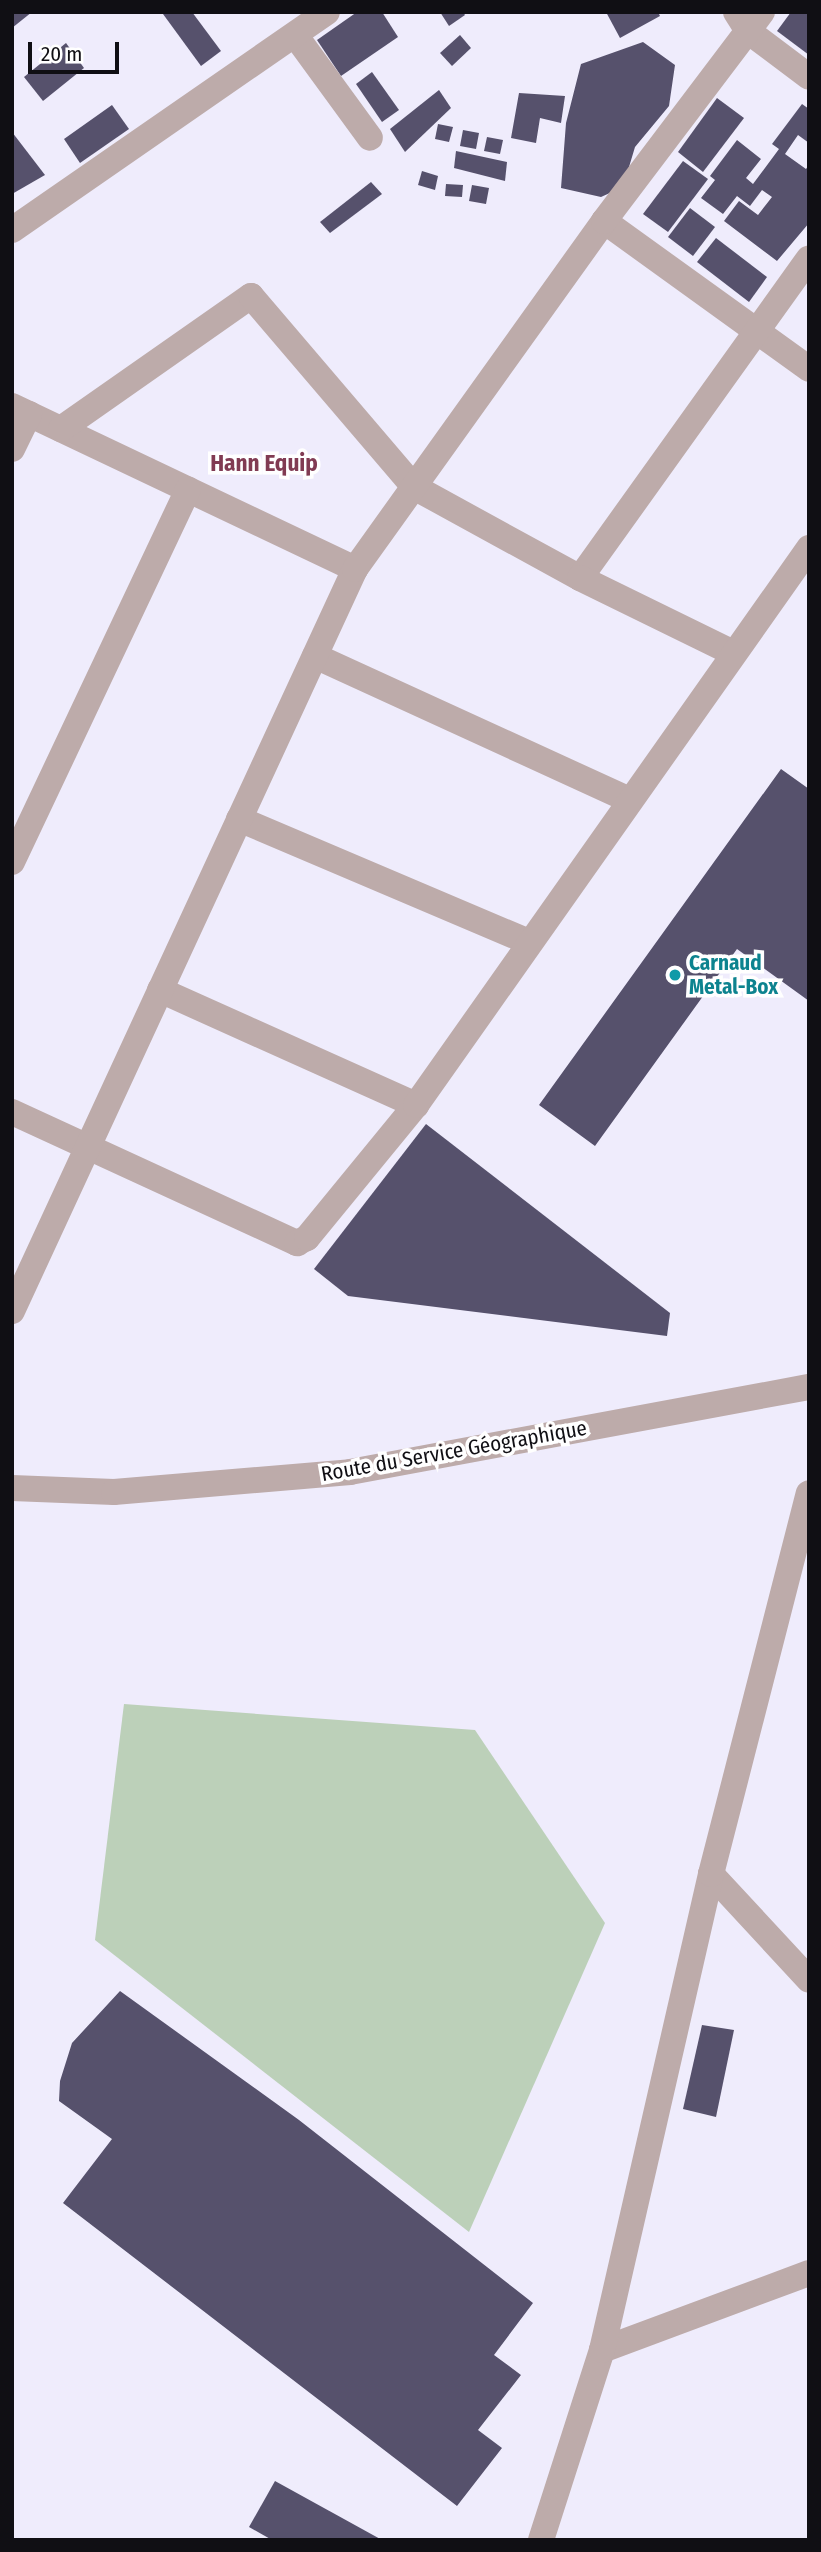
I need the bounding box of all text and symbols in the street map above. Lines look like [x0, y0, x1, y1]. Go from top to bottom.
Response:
scale bar [32, 28, 122, 72]
text: 20 m [41, 41, 82, 67]
district label: Hann Equip [210, 449, 318, 477]
place label: Carnaud Metal-Box [689, 950, 778, 1000]
marker: Carnaud Metal-Box [667, 967, 683, 983]
street label: Route du Service Géographique [319, 1415, 589, 1487]

